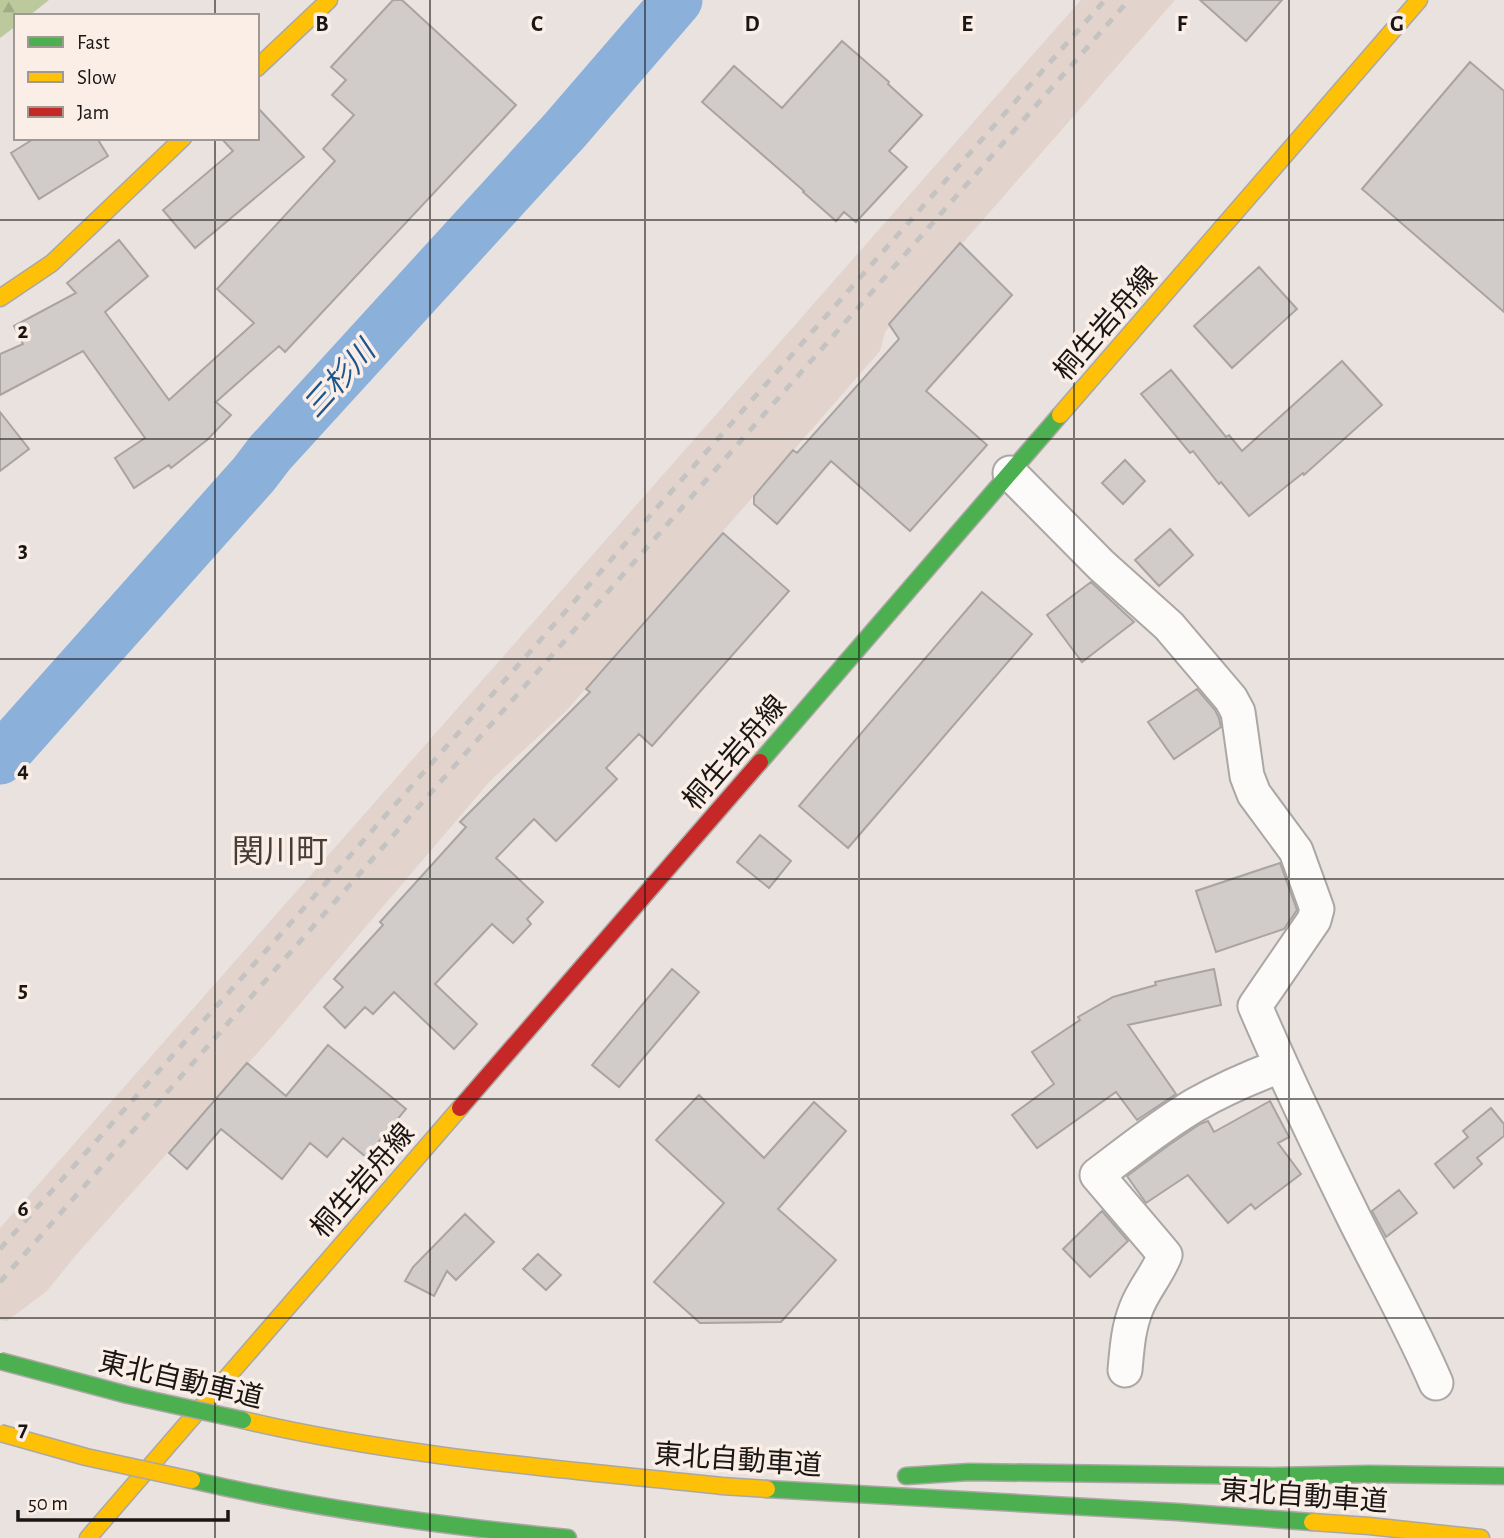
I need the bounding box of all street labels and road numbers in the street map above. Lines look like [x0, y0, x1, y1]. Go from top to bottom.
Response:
street label: 桐生岩舟線 [1049, 261, 1163, 386]
street label: 桐生岩舟線 [678, 690, 792, 815]
street label: 桐生岩舟線 [306, 1118, 420, 1243]
street label: 東北自動車道 [96, 1346, 266, 1413]
street label: 東北自動車道 [653, 1439, 823, 1481]
street label: 東北自動車道 [1219, 1475, 1389, 1517]

